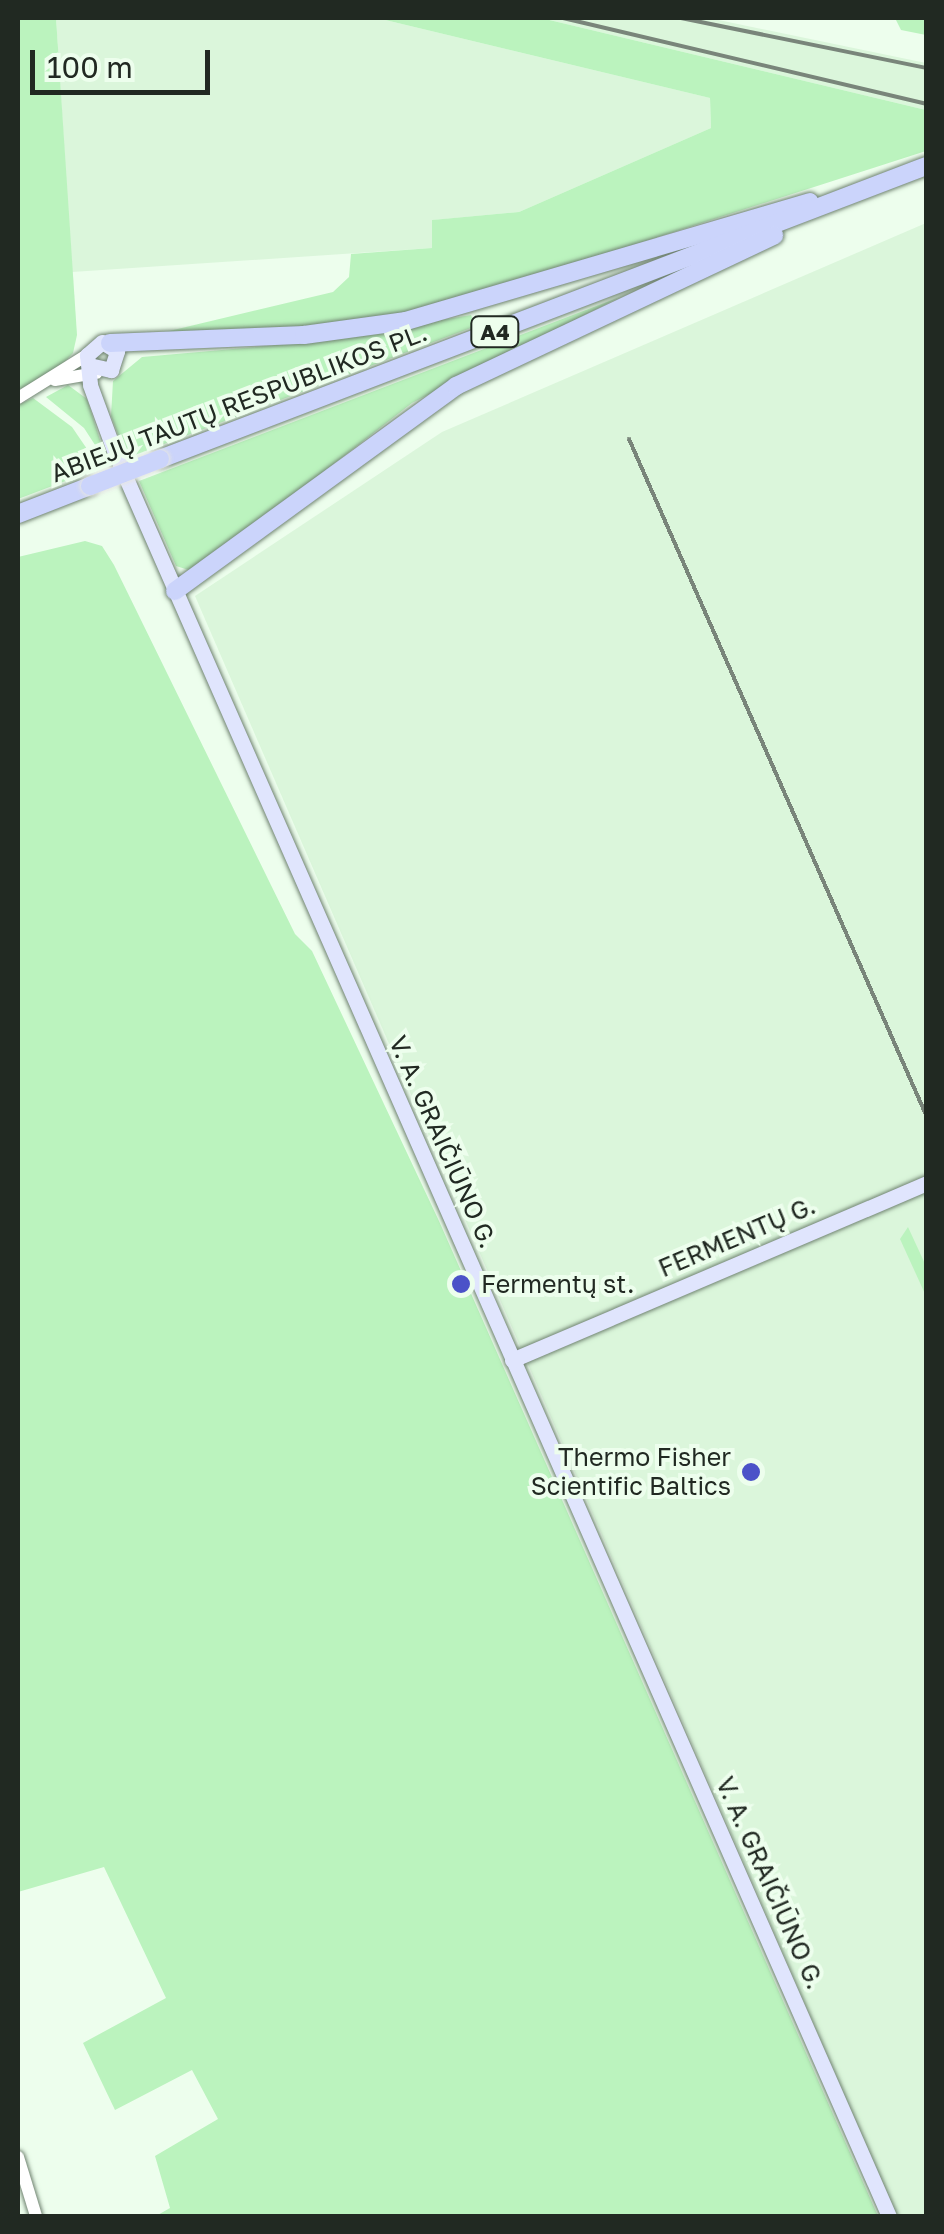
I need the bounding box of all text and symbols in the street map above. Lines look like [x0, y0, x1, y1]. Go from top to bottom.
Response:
scale bar [35, 30, 215, 92]
text: 100 m [47, 49, 133, 85]
road number: A4 [470, 315, 520, 349]
street label: ABIEJŲ TAUTŲ RESPUBLIKOS PL. [47, 317, 431, 489]
street label: V. A. GRAIČIŪNO G. [383, 1031, 503, 1253]
street label: FERMENTŲ G. [654, 1190, 820, 1284]
place label: Fermentų st. [481, 1269, 634, 1299]
marker: Fermentų st. [450, 1273, 472, 1295]
place label: Thermo Fisher Scientific Baltics [531, 1443, 731, 1502]
marker: Thermo Fisher Scientific Baltics [740, 1461, 762, 1483]
street label: V. A. GRAIČIŪNO G. [710, 1772, 830, 1994]

